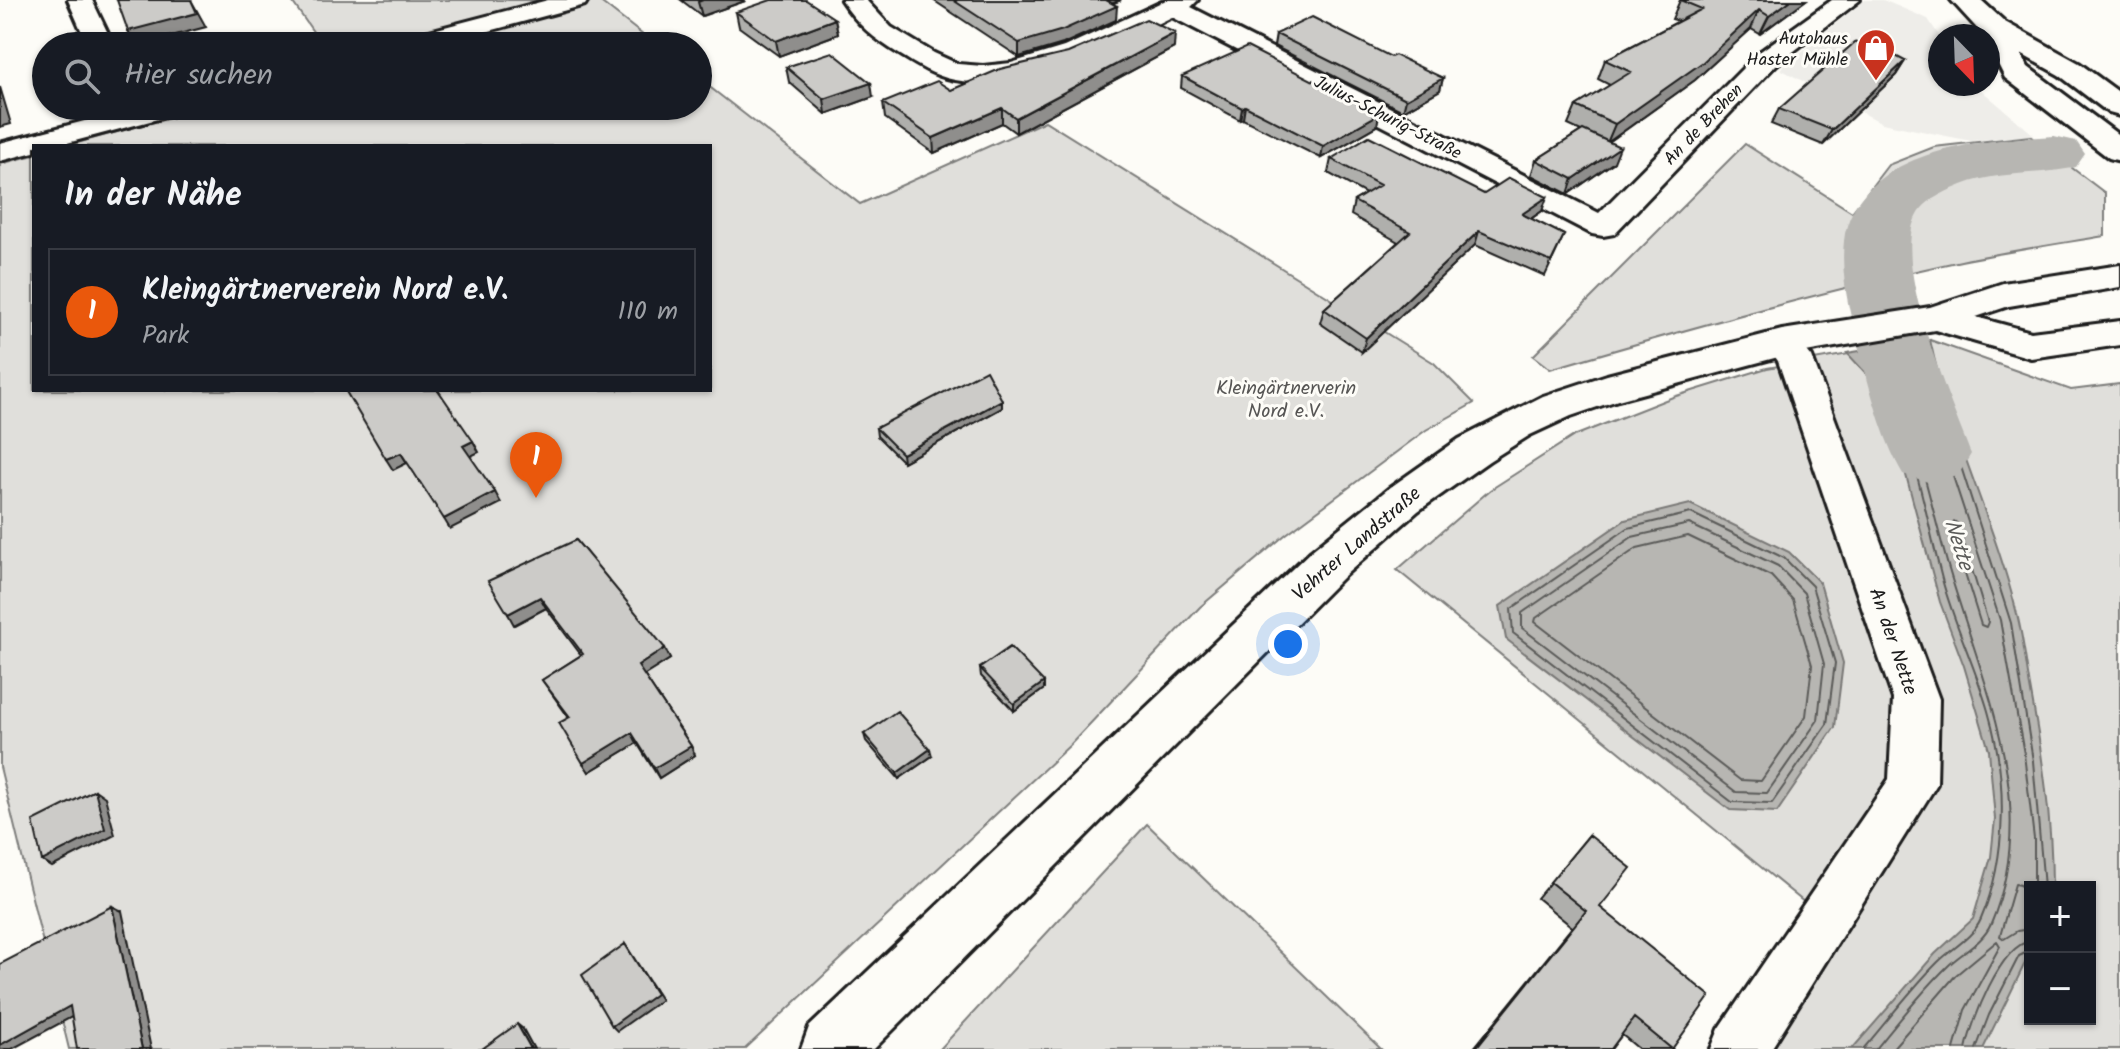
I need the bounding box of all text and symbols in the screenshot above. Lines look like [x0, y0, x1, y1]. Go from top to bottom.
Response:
north arrow [1928, 24, 2000, 96]
place label: Autohaus Haster Mühle [1747, 25, 1848, 75]
shop icon: Autohaus Haster Mühle [1855, 27, 1897, 82]
search box [32, 32, 712, 120]
text: Hier suchen [124, 52, 273, 100]
icon: search [60, 54, 104, 98]
street label: Julius-Schurig-Straße [1308, 68, 1466, 168]
street label: An de Brehen [1657, 77, 1751, 173]
text: In der Nähe [64, 169, 242, 223]
text: Kleingärtnerverein Nord e.V. [142, 267, 508, 315]
text: 1 [88, 291, 96, 333]
text: 110 m [618, 291, 678, 333]
text: Park [142, 315, 189, 357]
park label: Kleingärtnerverin Nord e.V. [1216, 373, 1356, 428]
pin: 1 [510, 432, 562, 498]
street label: Vehrter Landstraße [1286, 479, 1429, 610]
water label: Nette [1933, 515, 1983, 577]
street label: An der Nette [1859, 584, 1925, 700]
your location [1268, 624, 1308, 664]
map controls [2024, 881, 2096, 1025]
button: + [2024, 881, 2096, 953]
button: − [2024, 953, 2096, 1025]

